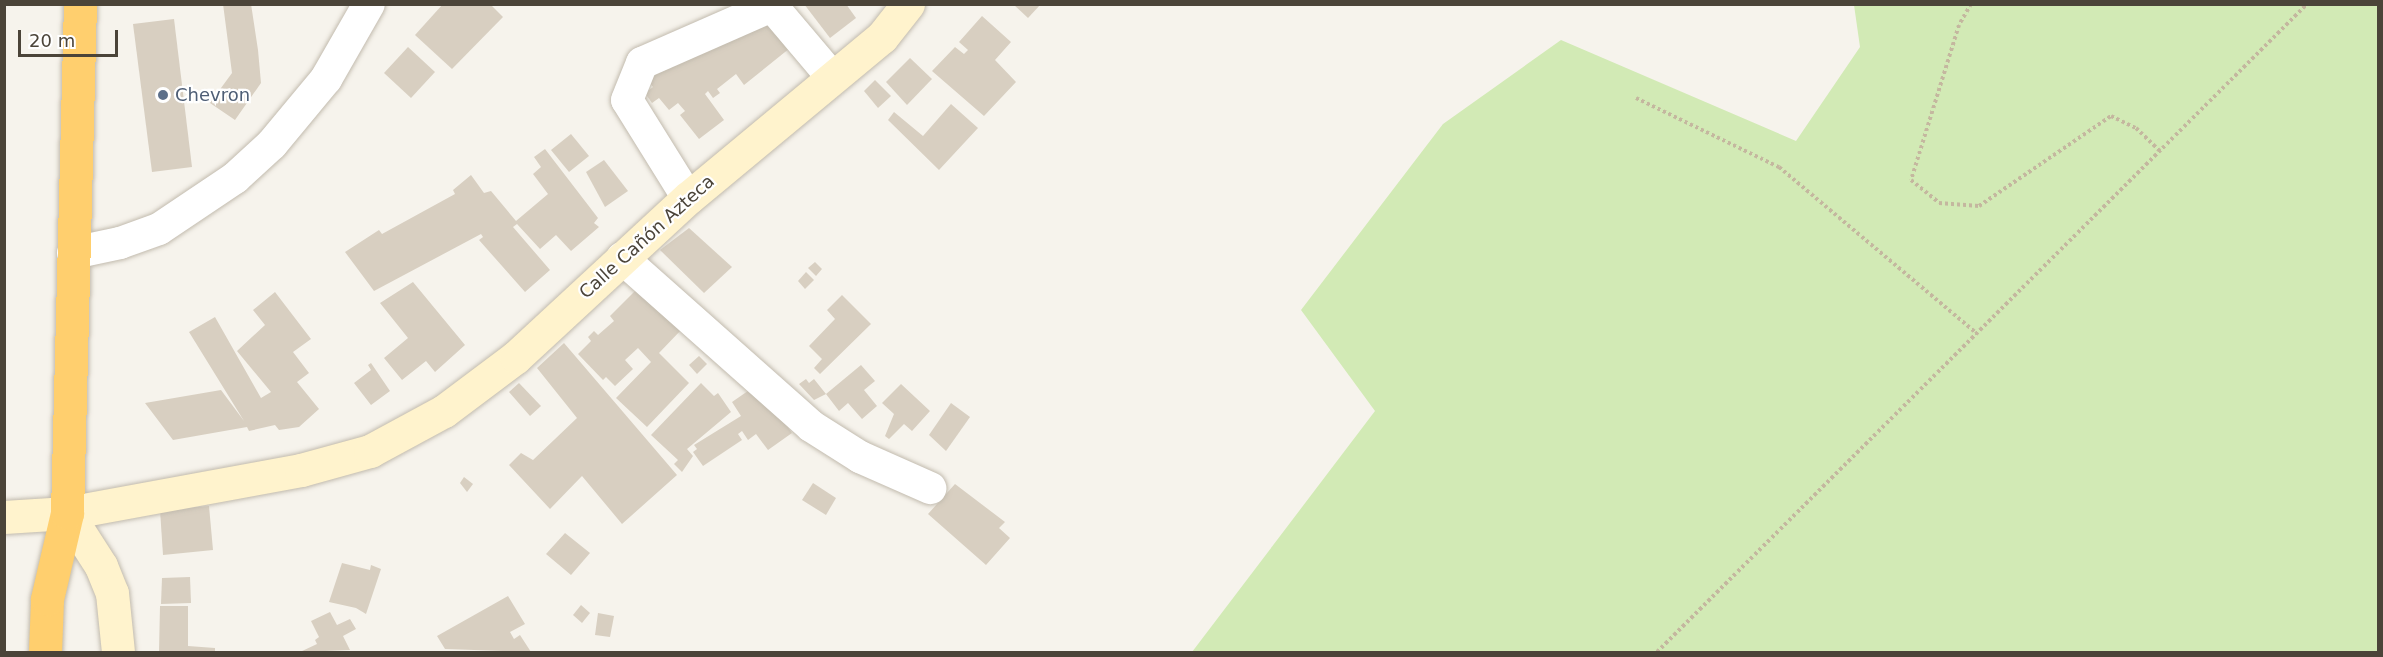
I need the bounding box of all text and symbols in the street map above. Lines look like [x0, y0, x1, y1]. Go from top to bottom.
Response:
scale bar [21, 18, 122, 56]
text: 20 m [29, 30, 75, 51]
place label: Chevron [175, 84, 250, 106]
marker: Chevron [156, 88, 170, 102]
street label: Calle Cañón Azteca [575, 171, 719, 303]

